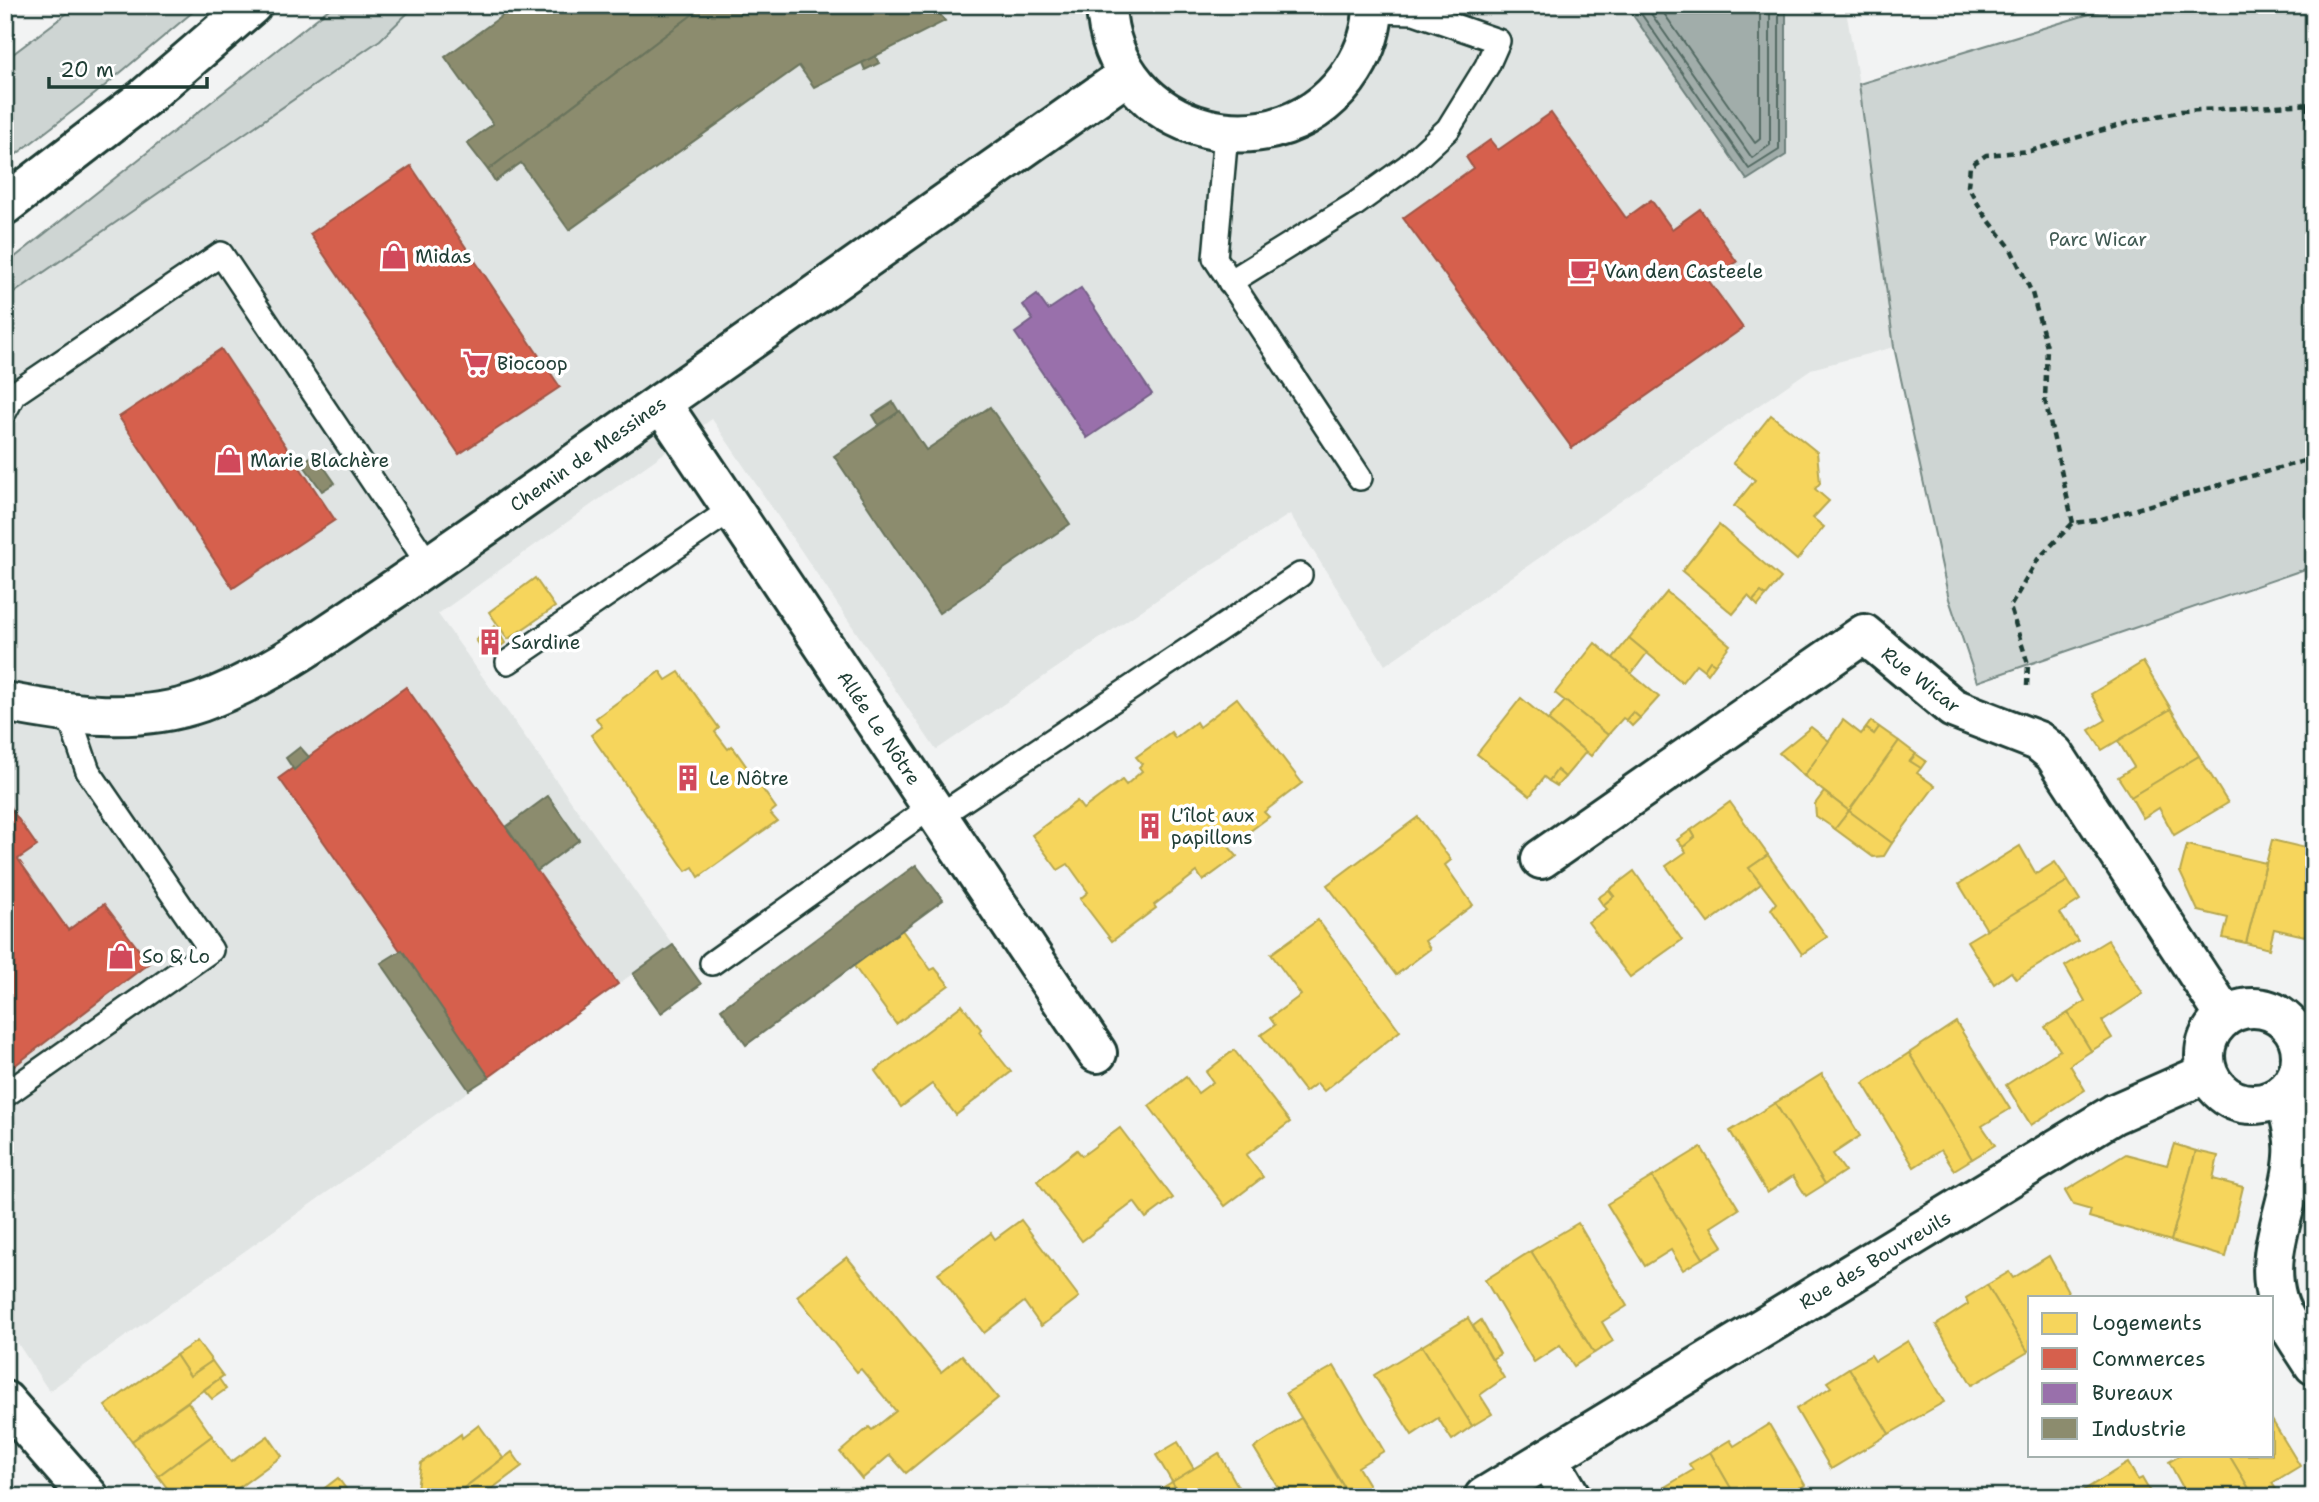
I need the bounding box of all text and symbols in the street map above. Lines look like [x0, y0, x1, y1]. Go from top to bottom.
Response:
scale bar [49, 46, 206, 90]
text: 20 m [60, 56, 114, 84]
park label: Parc Wicar [2049, 227, 2147, 252]
shop icon: Midas [379, 241, 409, 271]
place label: Midas [415, 244, 472, 269]
cafe icon: Van den Casteele [1568, 256, 1598, 286]
place label: Van den Casteele [1604, 259, 1763, 284]
supermarket icon: Biocoop [461, 348, 491, 378]
place label: Biocoop [497, 351, 568, 376]
street label: Chemin de Messines [505, 391, 671, 517]
shop icon: Marie Blachère [214, 445, 244, 475]
place label: Marie Blachère [250, 448, 389, 473]
building icon: Sardine [475, 627, 505, 657]
place label: Sardine [511, 630, 580, 655]
street label: Rue Wicar [1876, 641, 1966, 719]
street label: Allée Le Nôtre [832, 666, 926, 790]
building icon: Le Nôtre [673, 763, 703, 793]
place label: Le Nôtre [709, 766, 789, 791]
place label: L'îlot aux papillons [1171, 803, 1255, 850]
building icon: L'îlot aux papillons [1135, 811, 1165, 841]
shop icon: So & Lo [106, 941, 136, 971]
place label: So & Lo [142, 944, 210, 969]
street label: Rue des Bouvreuils [1795, 1205, 1955, 1315]
legend [2028, 1296, 2274, 1456]
text: Logements [2092, 1309, 2202, 1337]
text: Commerces [2092, 1345, 2206, 1373]
text: Bureaux [2092, 1379, 2173, 1407]
text: Industrie [2092, 1415, 2186, 1443]

